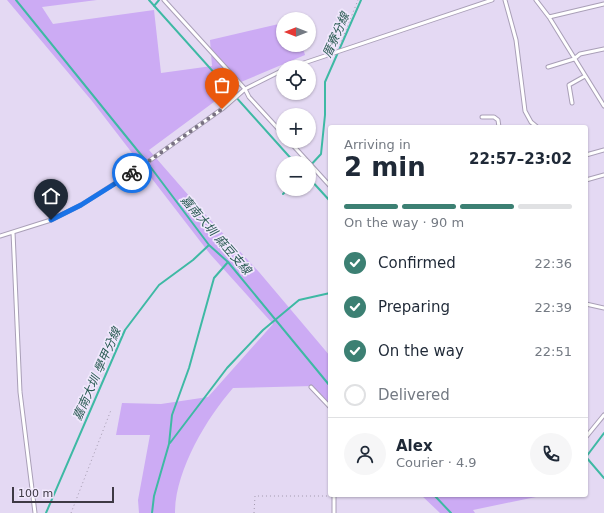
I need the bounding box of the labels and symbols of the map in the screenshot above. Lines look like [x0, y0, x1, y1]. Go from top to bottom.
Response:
water label: 厝寮分線 [320, 8, 353, 60]
north arrow [276, 12, 316, 52]
pin [205, 68, 239, 109]
courier [112, 153, 152, 193]
pin [34, 179, 68, 220]
water label: 嘉南大圳 麻豆支線 [178, 193, 255, 279]
water label: 嘉南大圳 學甲分線 [70, 324, 125, 422]
scale bar [12, 485, 114, 504]

